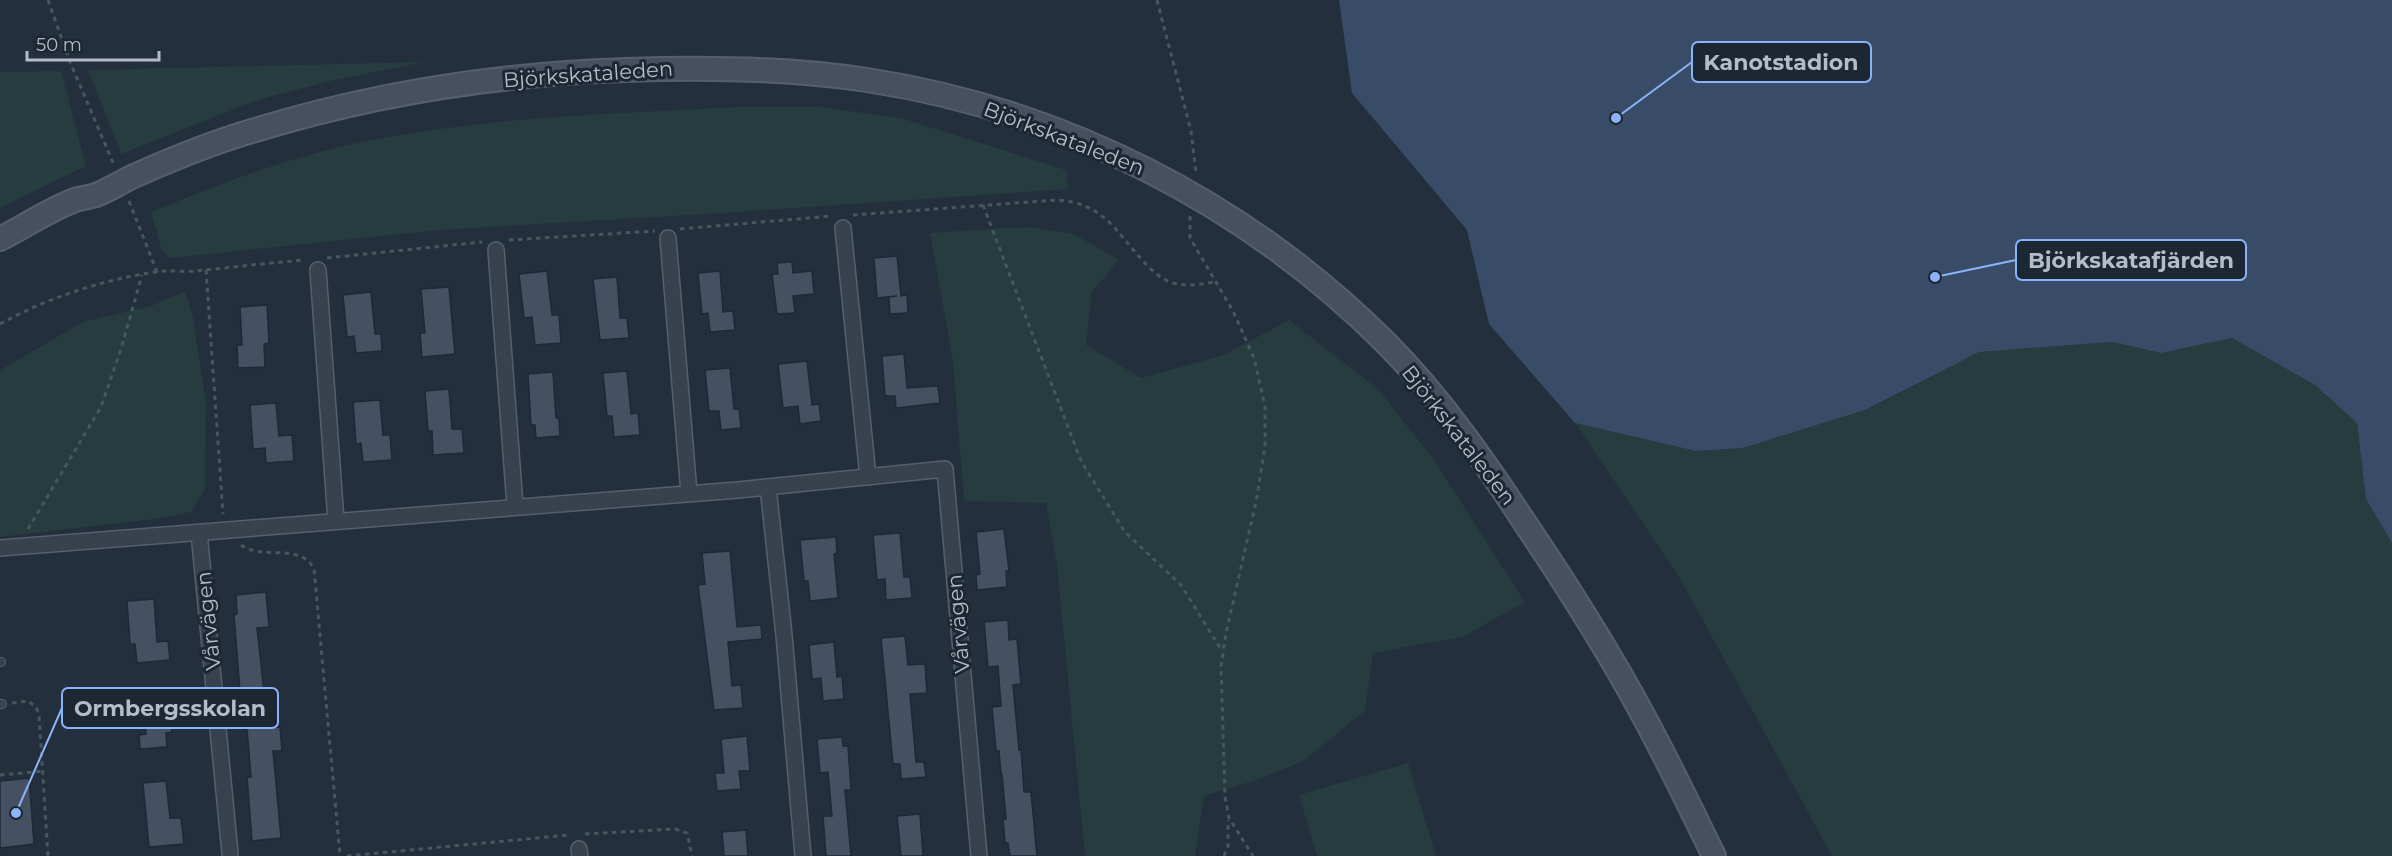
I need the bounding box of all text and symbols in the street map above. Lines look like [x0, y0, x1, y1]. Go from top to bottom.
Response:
scale bar [27, 24, 159, 62]
text: 50 m [36, 34, 82, 56]
callout: Kanotstadion [1692, 42, 1871, 82]
text: Kanotstadion [1704, 49, 1858, 76]
street label: Björkskataleden [502, 56, 674, 92]
street label: Björkskataleden [980, 96, 1148, 180]
callout: Björkskatafjärden [2016, 240, 2246, 280]
text: Björkskatafjärden [2028, 247, 2234, 274]
street label: Björkskataleden [1397, 360, 1521, 510]
street label: Vårvägen [190, 570, 226, 672]
street label: Vårvägen [941, 573, 975, 675]
callout: Ormbergsskolan [62, 688, 278, 728]
text: Ormbergsskolan [74, 695, 266, 722]

